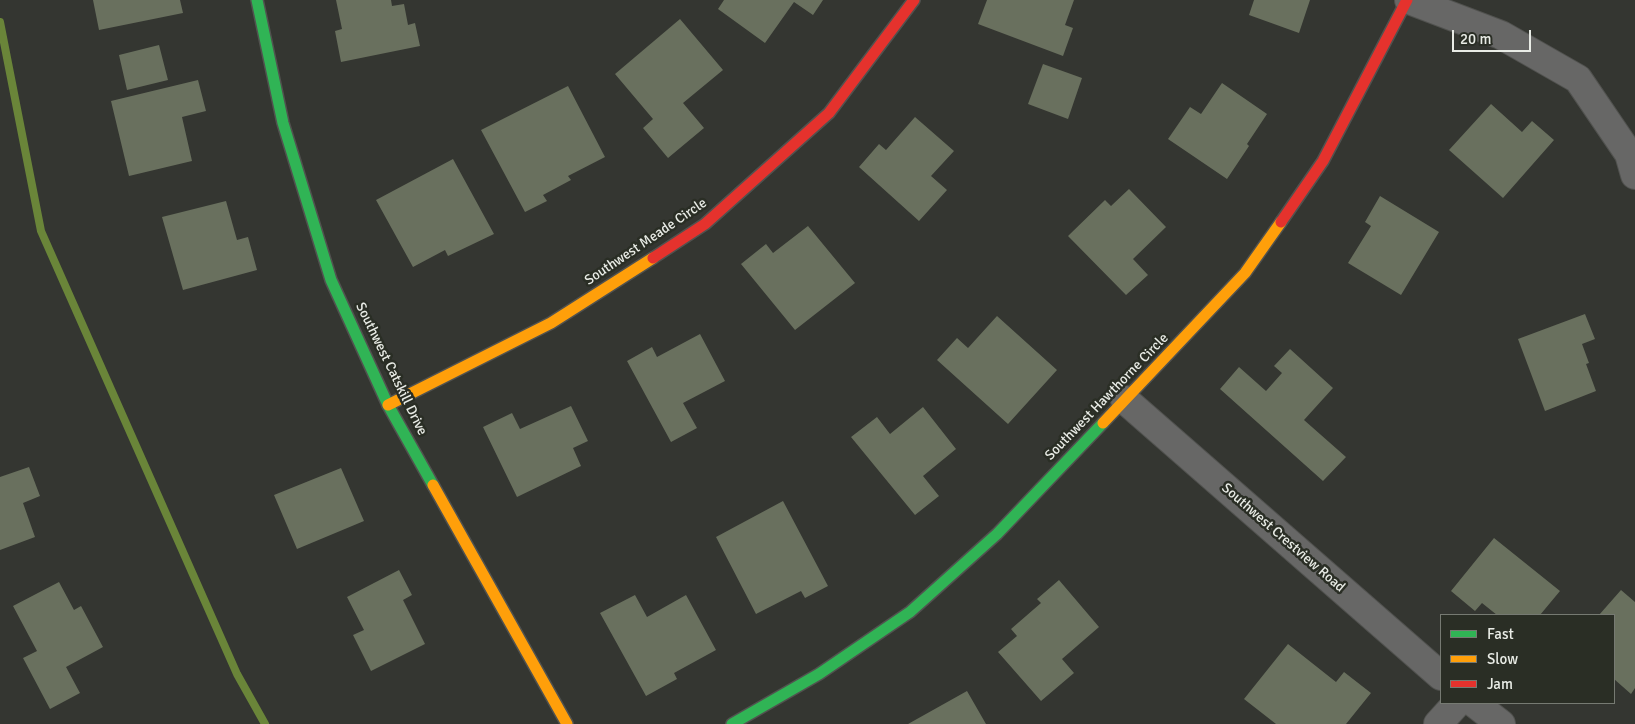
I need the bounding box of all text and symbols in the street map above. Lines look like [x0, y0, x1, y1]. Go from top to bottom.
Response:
scale bar [1455, 20, 1534, 52]
text: 20 m [1460, 30, 1491, 48]
street label: Southwest Meade Circle [582, 195, 710, 289]
street label: Southwest Catskill Drive [352, 300, 430, 438]
street label: Southwest Hawthorne Circle [1042, 330, 1172, 464]
street label: Southwest Crestview Road [1218, 480, 1348, 596]
legend [1440, 614, 1615, 704]
text: Fast [1487, 625, 1514, 643]
text: Slow [1487, 650, 1518, 668]
text: Jam [1487, 675, 1513, 693]

